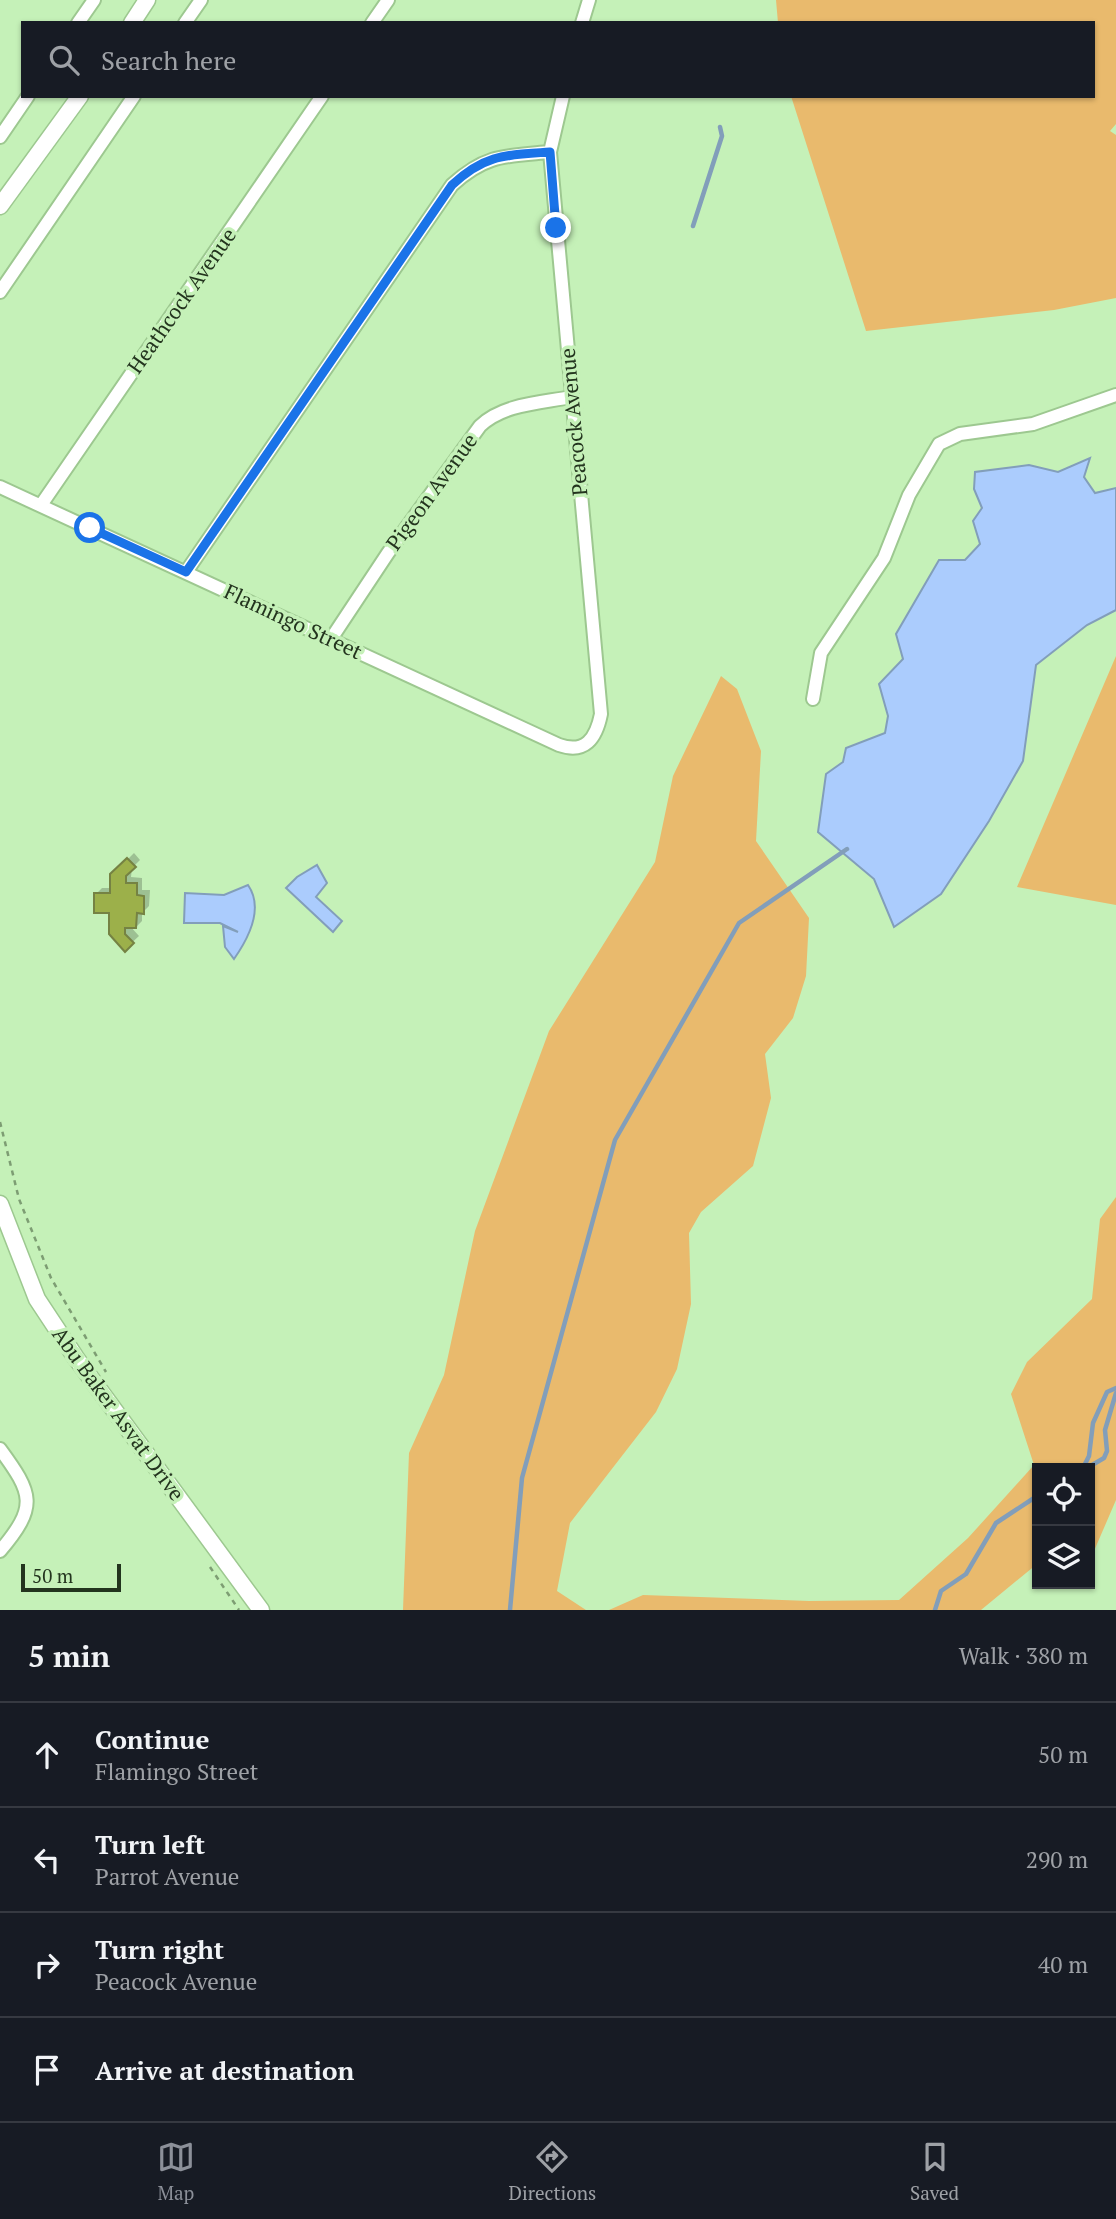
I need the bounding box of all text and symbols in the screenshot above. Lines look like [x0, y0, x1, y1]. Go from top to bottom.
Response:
search box [21, 21, 1095, 98]
icon: search [45, 41, 83, 79]
text: Search here [101, 43, 236, 77]
route end [540, 212, 571, 243]
street label: Heathcock Avenue [120, 222, 242, 379]
street label: Peacock Avenue [553, 347, 593, 497]
street label: Pigeon Avenue [379, 427, 483, 555]
route start [74, 512, 105, 543]
street label: Flamingo Street [220, 577, 367, 665]
street label: Abu Baker Asvat Drive [46, 1321, 191, 1506]
map controls [1032, 1463, 1095, 1589]
button: locate [1032, 1463, 1095, 1526]
button: layers [1032, 1526, 1095, 1589]
scale bar [21, 1561, 121, 1593]
text: 50 m [32, 1563, 73, 1588]
text: 5 min [28, 1636, 110, 1676]
text: Walk · 380 m [959, 1640, 1088, 1671]
text: Continue [95, 1722, 209, 1756]
icon: ahead [28, 1736, 66, 1774]
text: 50 m [1038, 1739, 1088, 1770]
text: Flamingo Street [95, 1756, 258, 1787]
text: Turn left [95, 1827, 205, 1861]
icon: left [28, 1841, 66, 1879]
text: 290 m [1026, 1844, 1088, 1875]
text: Parrot Avenue [95, 1861, 239, 1892]
text: Turn right [95, 1932, 224, 1966]
icon: right [28, 1946, 66, 1984]
text: 40 m [1038, 1949, 1088, 1980]
text: Peacock Avenue [95, 1966, 257, 1997]
icon: arrive [28, 2051, 66, 2089]
text: Arrive at destination [95, 2053, 354, 2087]
tab: Map [157, 2138, 195, 2205]
tab: Directions [509, 2138, 596, 2205]
tab: Saved [910, 2138, 959, 2205]

